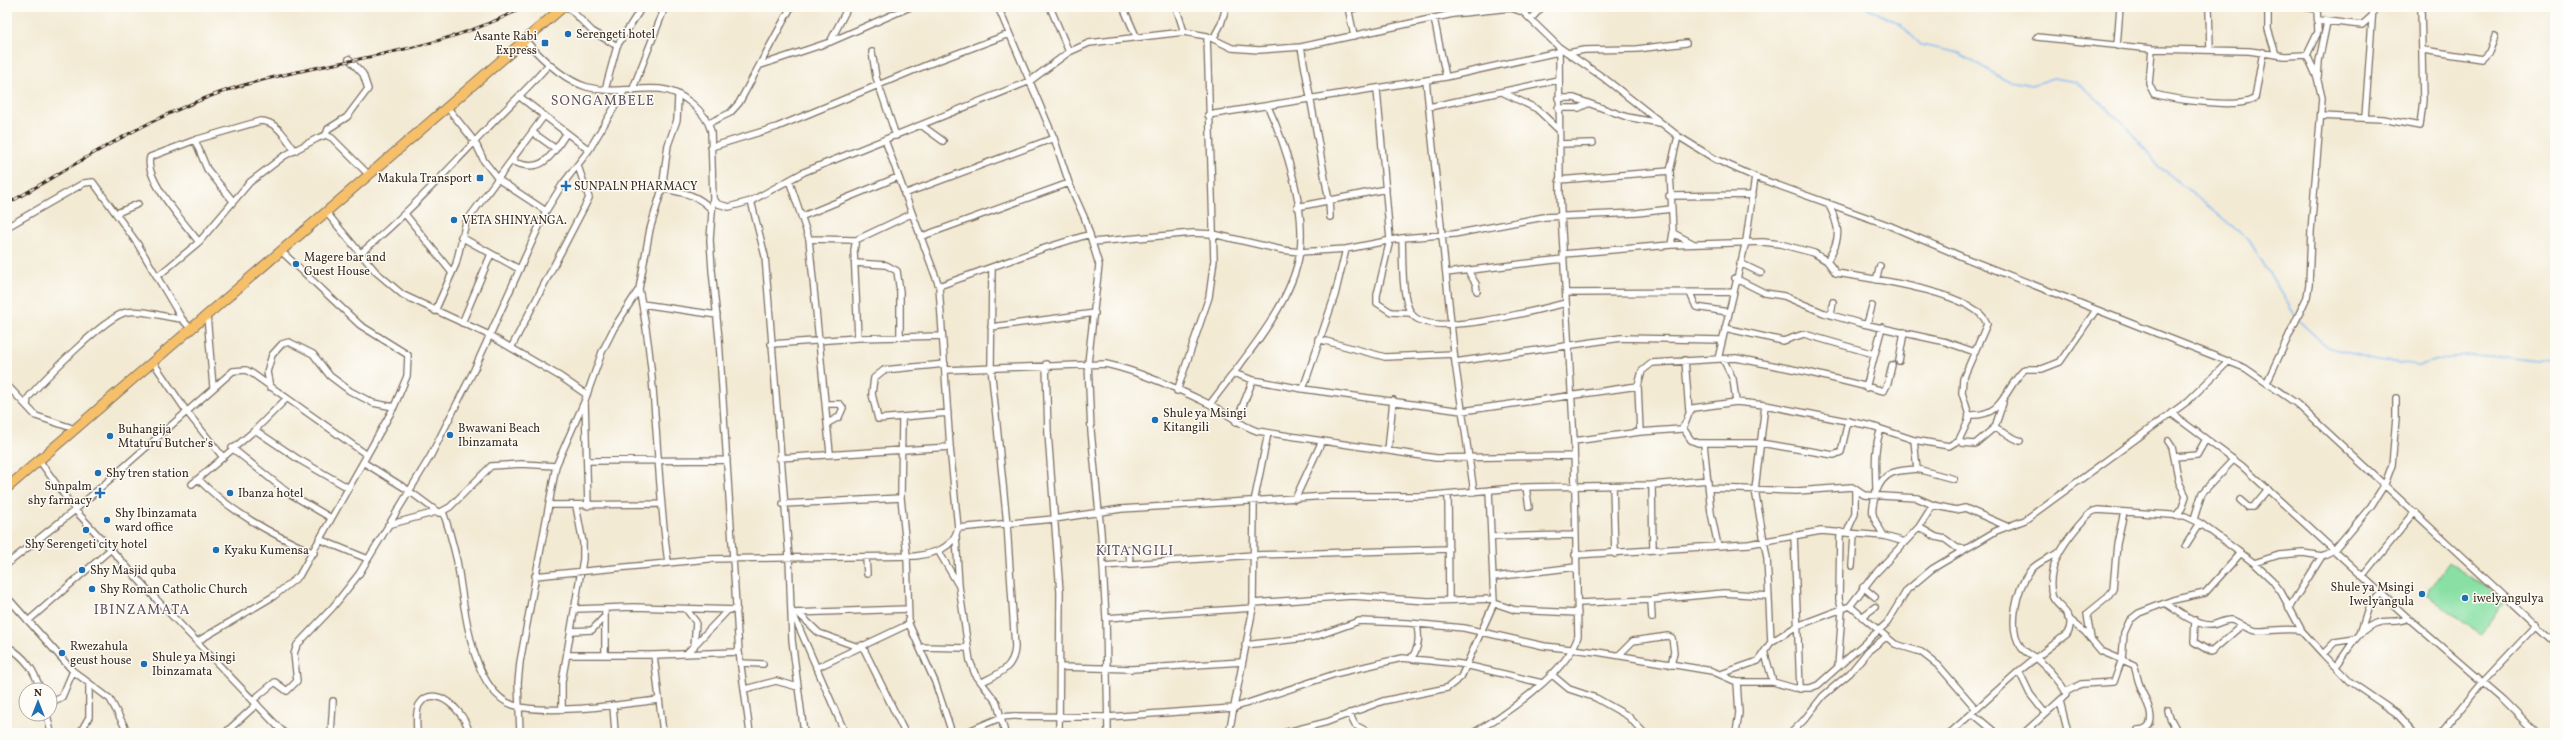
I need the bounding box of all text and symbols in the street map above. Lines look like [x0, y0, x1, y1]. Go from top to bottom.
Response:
place label: Serengeti hotel [576, 27, 656, 43]
place label: Asante Rabi Express [474, 29, 537, 59]
marker: Serengeti hotel [563, 29, 573, 39]
marker: Asante Rabi Express [540, 38, 550, 48]
district label: SONGAMBELE [551, 92, 655, 111]
place label: Makula Transport [378, 171, 472, 187]
marker: Makula Transport [475, 173, 485, 183]
place label: SUNPALN PHARMACY [574, 179, 698, 195]
marker: SUNPALN PHARMACY [561, 181, 571, 191]
place label: VETA SHINYANGA. [462, 213, 567, 229]
marker: VETA SHINYANGA. [449, 215, 459, 225]
place label: Magere bar and Guest House [304, 250, 386, 280]
marker: Magere bar and Guest House [291, 259, 301, 269]
place label: Shule ya Msingi Kitangili [1163, 406, 1247, 436]
marker: Shule ya Msingi Kitangili [1150, 415, 1160, 425]
place label: Bwawani Beach Ibinzamata [458, 421, 540, 451]
place label: Buhangija Mtaturu Butcher's [118, 422, 213, 452]
marker: Bwawani Beach Ibinzamata [445, 430, 455, 440]
marker: Buhangija Mtaturu Butcher's [105, 431, 115, 441]
place label: Shy tren station [106, 466, 189, 482]
marker: Shy tren station [93, 468, 103, 478]
place label: Sunpalm shy farmacy [28, 479, 93, 509]
place label: Ibanza hotel [238, 486, 304, 502]
marker: Sunpalm shy farmacy [95, 488, 105, 498]
marker: Ibanza hotel [225, 488, 235, 498]
place label: Shy Ibinzamata ward office [115, 506, 197, 536]
marker: Shy Ibinzamata ward office [102, 515, 112, 525]
marker: Shy Serengeti city hotel [81, 525, 91, 535]
place label: Shy Serengeti city hotel [25, 537, 148, 553]
district label: KITANGILI [1096, 542, 1174, 561]
place label: Kyaku Kumensa [224, 543, 309, 559]
marker: Kyaku Kumensa [211, 545, 221, 555]
place label: Shy Masjid quba [90, 563, 176, 579]
marker: Shy Masjid quba [77, 565, 87, 575]
place label: Shule ya Msingi Iwelyangula [2330, 580, 2414, 610]
place label: Shy Roman Catholic Church [100, 582, 248, 598]
marker: Shy Roman Catholic Church [87, 584, 97, 594]
marker: Shule ya Msingi Iwelyangula [2417, 589, 2427, 599]
place label: iwelyangulya [2473, 591, 2544, 607]
marker: iwelyangulya [2460, 593, 2470, 603]
district label: IBINZAMATA [94, 601, 190, 620]
place label: Rwezahula geust house [70, 639, 132, 669]
marker: Rwezahula geust house [57, 648, 67, 658]
place label: Shule ya Msingi Ibinzamata [152, 650, 236, 680]
marker: Shule ya Msingi Ibinzamata [139, 659, 149, 669]
north arrow [18, 682, 58, 722]
text: N [34, 686, 42, 701]

